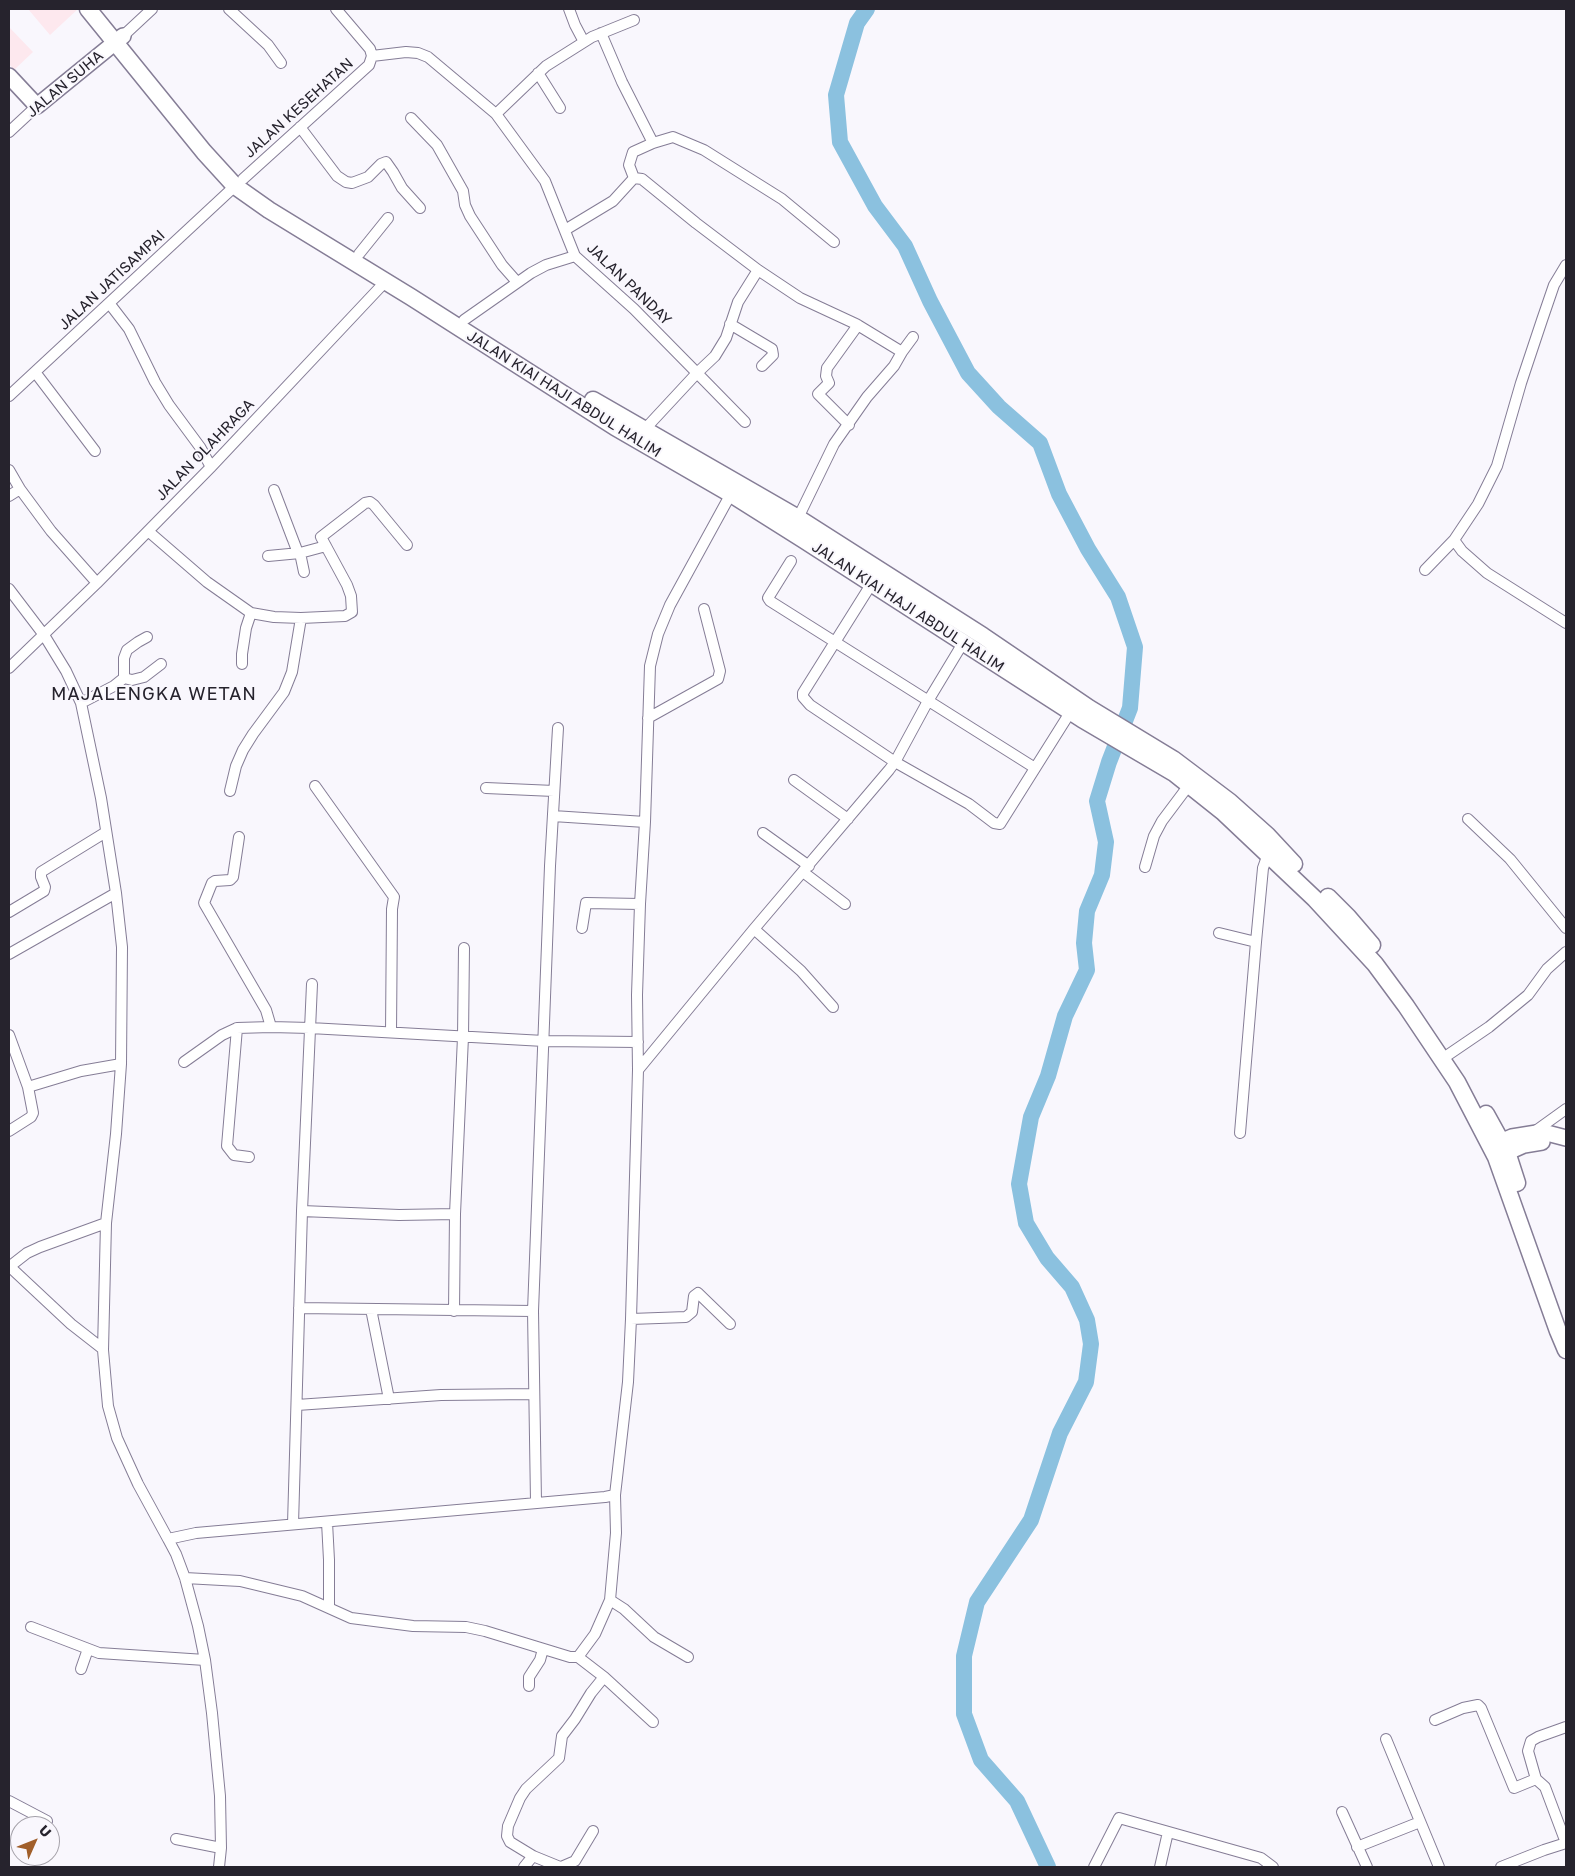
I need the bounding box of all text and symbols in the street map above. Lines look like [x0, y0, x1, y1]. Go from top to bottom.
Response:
street label: JALAN SUHA [23, 47, 107, 121]
street label: JALAN KESEHATAN [241, 54, 357, 162]
street label: JALAN JATISAMPAI [55, 226, 169, 334]
street label: JALAN PANDAY [583, 239, 675, 329]
street label: JALAN KIAI HAJI ABDUL HALIM [464, 327, 664, 461]
street label: JALAN OLAHRAGA [152, 396, 258, 504]
street label: JALAN KIAI HAJI ABDUL HALIM [809, 538, 1007, 676]
district label: MAJALENGKA WETAN [49, 683, 259, 705]
north arrow [10, 1816, 60, 1866]
text: U [36, 1821, 55, 1841]

